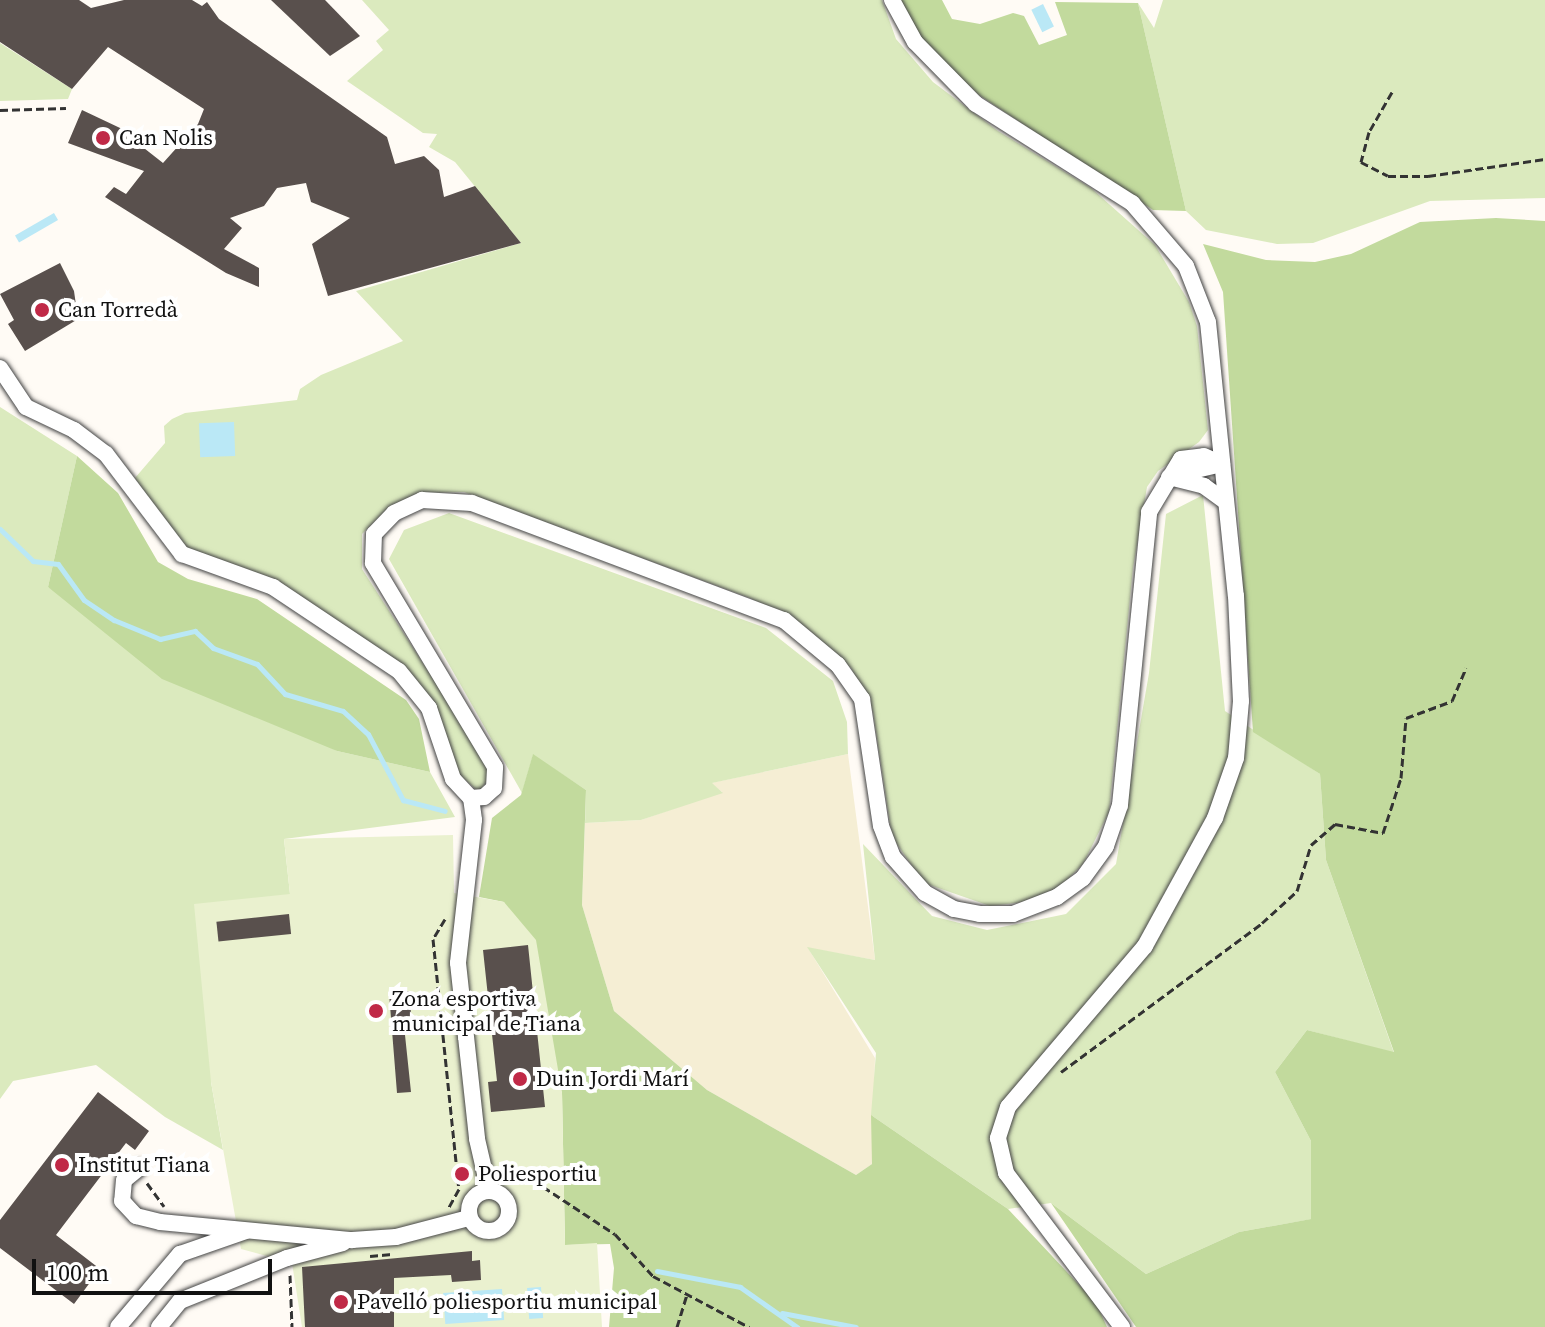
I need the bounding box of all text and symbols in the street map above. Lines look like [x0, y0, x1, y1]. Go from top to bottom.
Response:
place label: Can Nolis [119, 125, 213, 151]
marker: Can Nolis [94, 129, 112, 147]
place label: Can Torredà [58, 297, 178, 323]
marker: Can Torredà [33, 301, 51, 319]
place label: Zona esportiva municipal de Tiana [392, 985, 581, 1036]
marker: Zona esportiva municipal de Tiana [367, 1002, 385, 1020]
place label: Duin Jordi Marí [536, 1066, 689, 1092]
marker: Duin Jordi Marí [511, 1070, 529, 1088]
place label: Institut Tiana [78, 1152, 210, 1178]
marker: Institut Tiana [53, 1156, 71, 1174]
place label: Poliesportiu [478, 1161, 597, 1187]
marker: Poliesportiu [453, 1165, 471, 1183]
scale bar [36, 1243, 276, 1293]
text: 100 m [46, 1256, 109, 1289]
place label: Pavelló poliesportiu municipal [357, 1289, 657, 1315]
marker: Pavelló poliesportiu municipal [332, 1293, 350, 1311]

